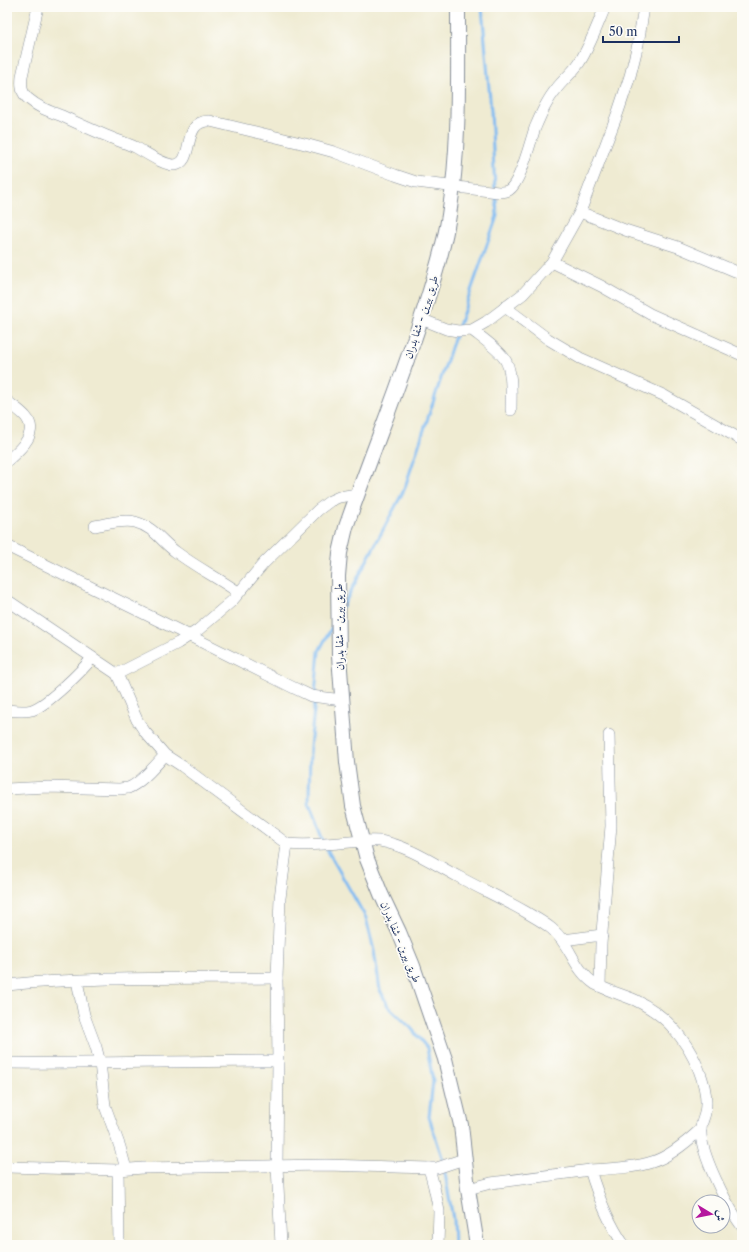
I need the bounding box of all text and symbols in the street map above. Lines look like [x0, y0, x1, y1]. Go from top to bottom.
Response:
scale bar [603, 18, 679, 44]
text: 50 m [609, 24, 638, 39]
street label: طريق بيرين - شفا بدران [401, 274, 442, 361]
street label: طريق بيرين - شفا بدران [331, 583, 348, 671]
street label: طريق بيرين - شفا بدران [377, 899, 424, 985]
north arrow [691, 1194, 731, 1234]
text: ش [713, 1209, 729, 1222]

